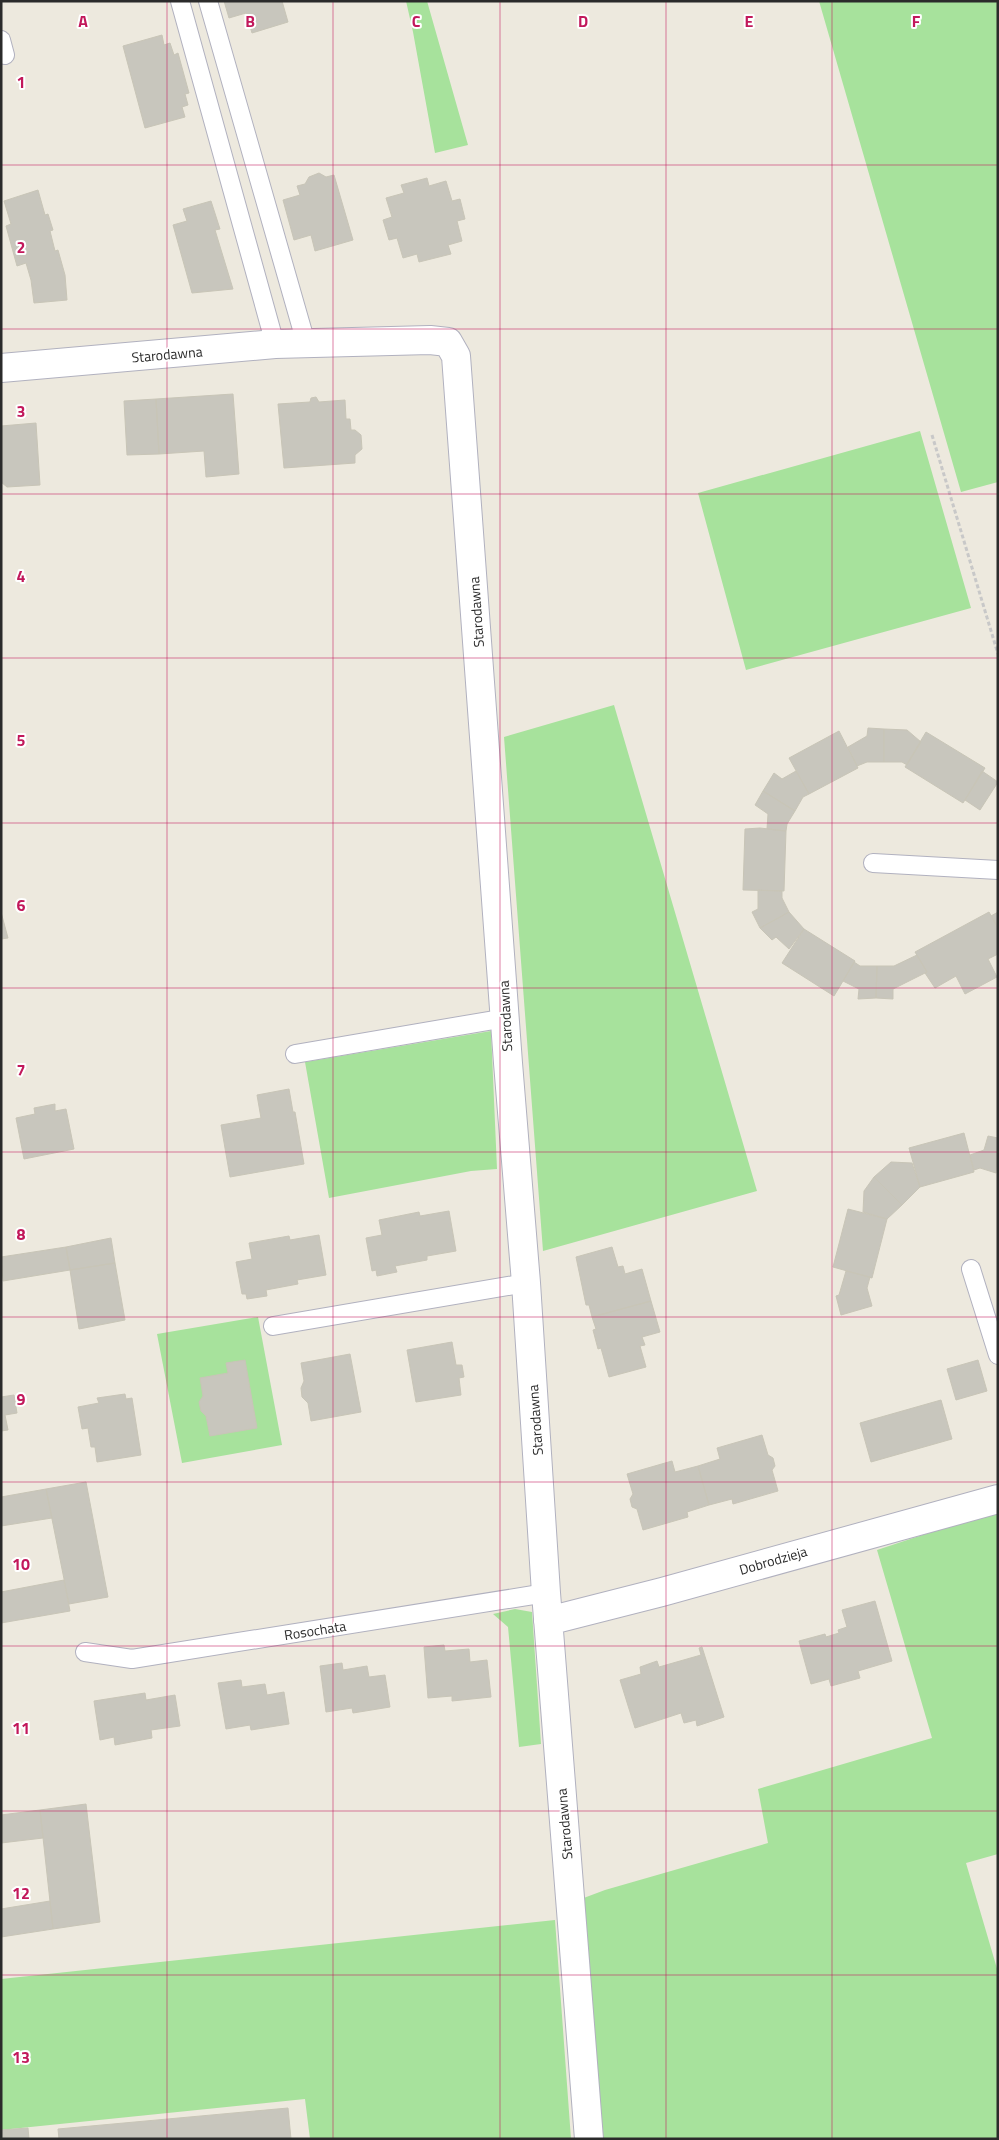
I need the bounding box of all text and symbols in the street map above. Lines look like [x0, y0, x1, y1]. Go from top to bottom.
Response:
text: A [78, 9, 88, 33]
text: B [245, 9, 255, 33]
text: C [412, 9, 421, 33]
text: D [578, 9, 588, 33]
text: E [745, 9, 754, 33]
text: F [912, 9, 921, 33]
text: 1 [17, 70, 25, 94]
text: 2 [17, 235, 25, 259]
street label: Starodawna [131, 340, 203, 368]
text: 3 [17, 399, 25, 423]
text: 4 [17, 564, 26, 588]
street label: Starodawna [463, 576, 489, 648]
text: 5 [17, 728, 26, 752]
text: 6 [17, 893, 26, 917]
street label: Starodawna [493, 980, 517, 1052]
text: 7 [17, 1058, 25, 1082]
text: 8 [17, 1222, 26, 1246]
street label: Starodawna [522, 1384, 548, 1456]
text: 9 [17, 1387, 26, 1411]
street label: Dobrodzieja [737, 1540, 809, 1580]
text: 10 [12, 1552, 30, 1576]
street label: Rosochata [283, 1615, 347, 1645]
text: 11 [12, 1716, 30, 1740]
street label: Starodawna [550, 1788, 578, 1860]
text: 12 [12, 1881, 30, 1905]
text: 13 [12, 2045, 30, 2069]

